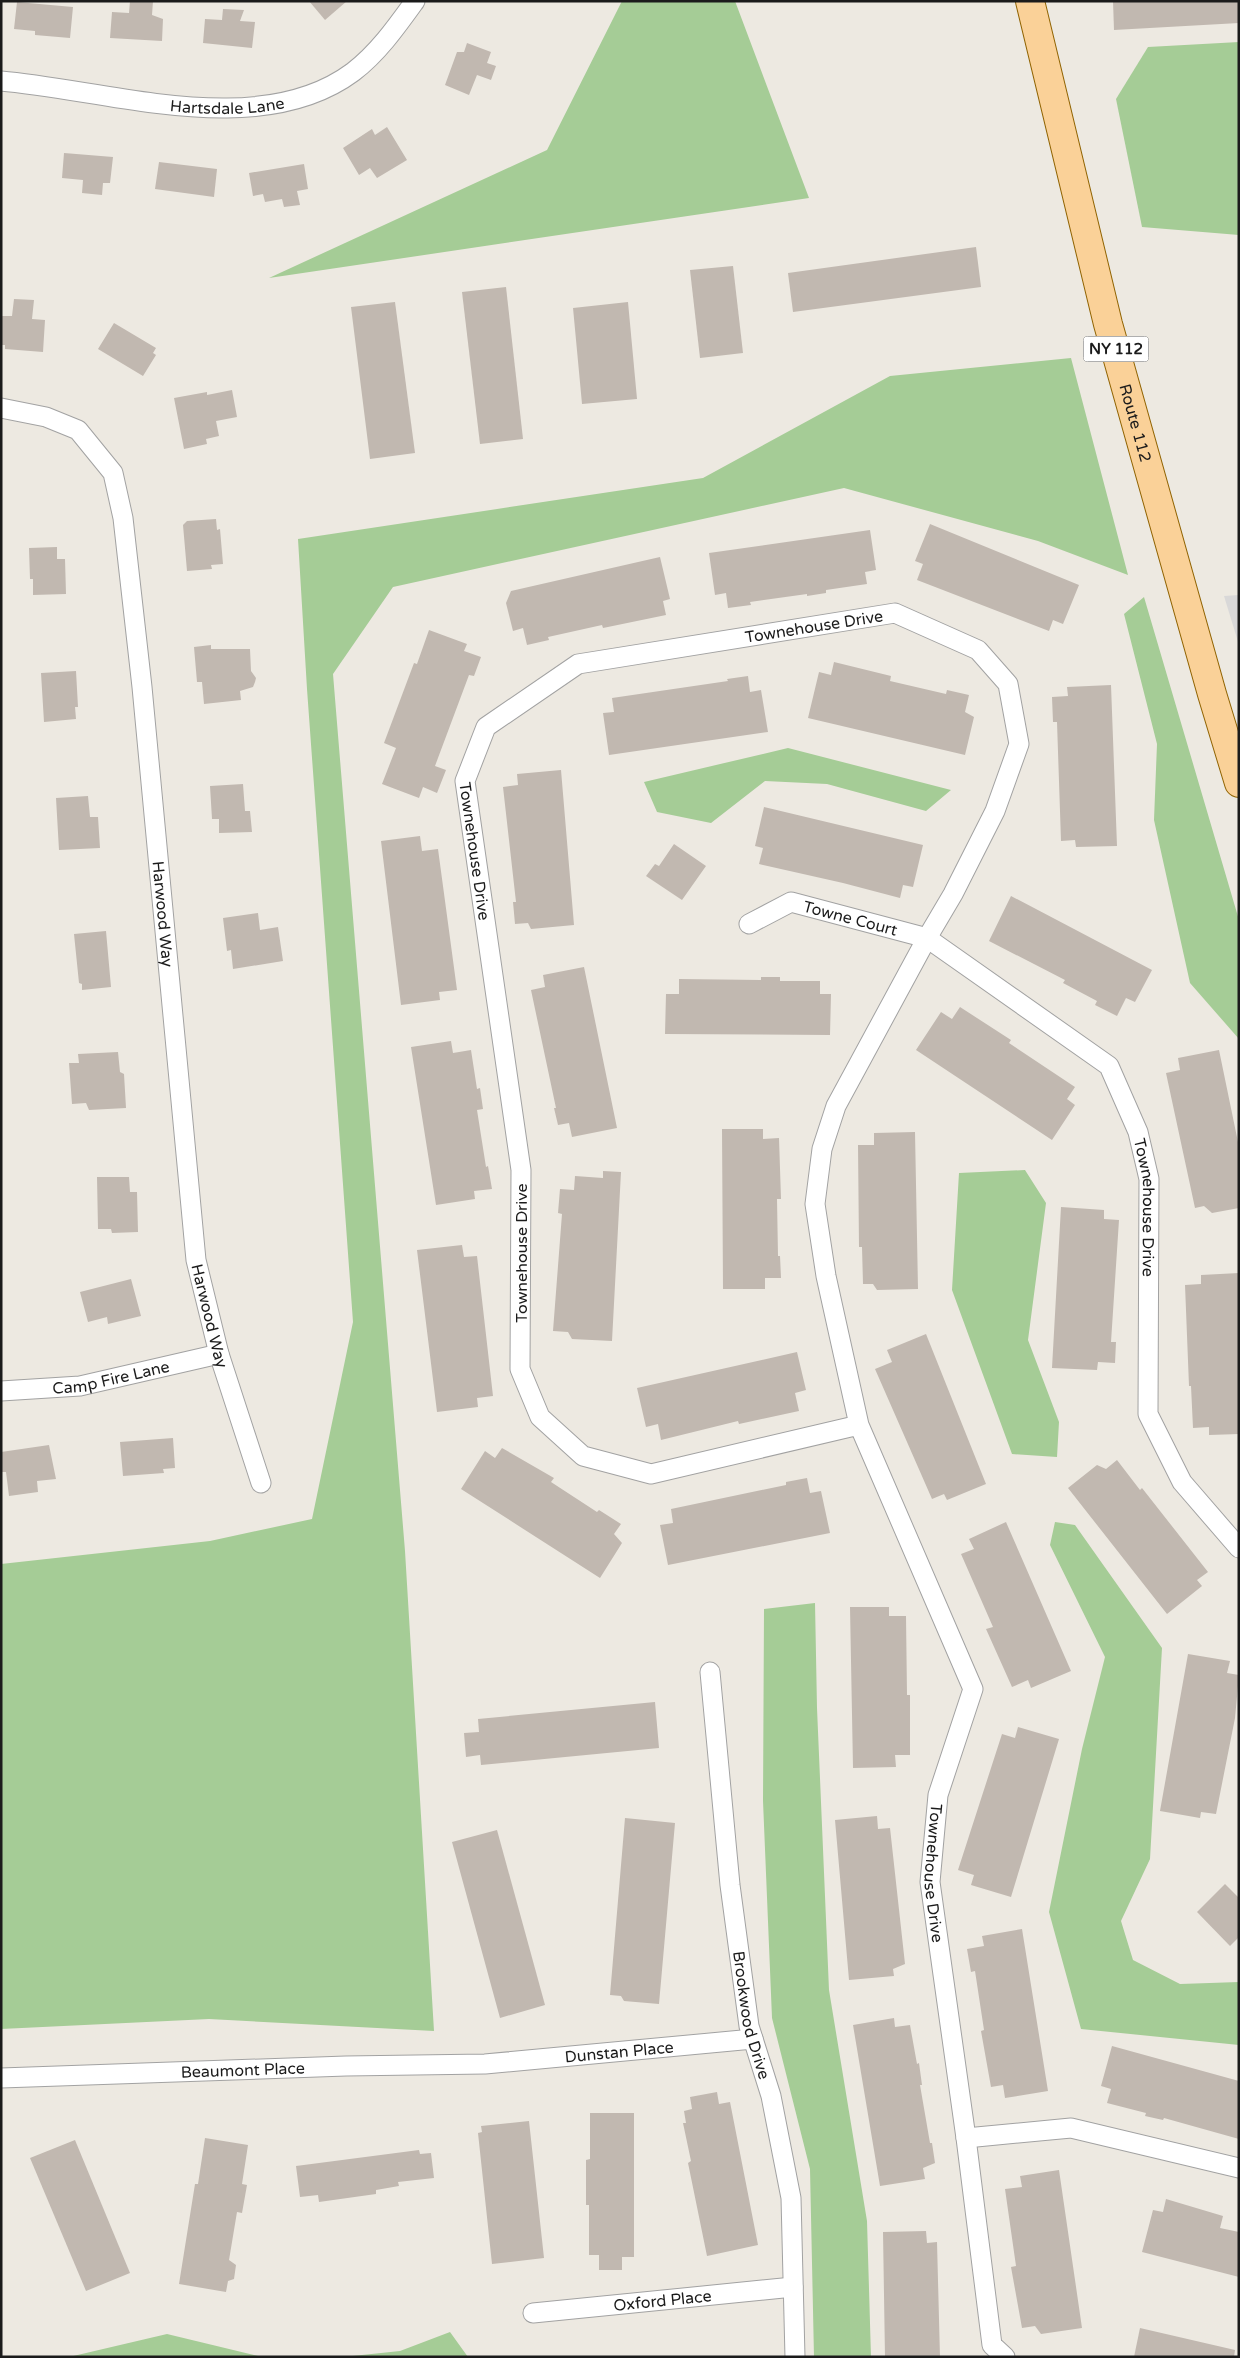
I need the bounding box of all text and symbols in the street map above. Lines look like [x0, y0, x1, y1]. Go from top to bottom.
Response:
street label: Hartsdale Lane [169, 93, 286, 119]
road number: NY 112 [1084, 336, 1148, 362]
street label: Route 112 [1114, 382, 1155, 465]
street label: Townehouse Drive [744, 606, 885, 648]
street label: Townehouse Drive [454, 781, 494, 922]
street label: Harwood Way [147, 860, 177, 968]
street label: Towne Court [801, 897, 900, 941]
street label: Townehouse Drive [1129, 1136, 1158, 1277]
street label: Townehouse Drive [512, 1183, 532, 1323]
street label: Harwood Way [186, 1262, 232, 1371]
street label: Camp Fire Lane [52, 1357, 171, 1399]
street label: Townehouse Drive [919, 1803, 947, 1944]
street label: Brookwood Drive [728, 1950, 774, 2082]
street label: Dunstan Place [564, 2037, 675, 2068]
street label: Beaumont Place [180, 2058, 305, 2083]
street label: Oxford Place [612, 2286, 712, 2316]

